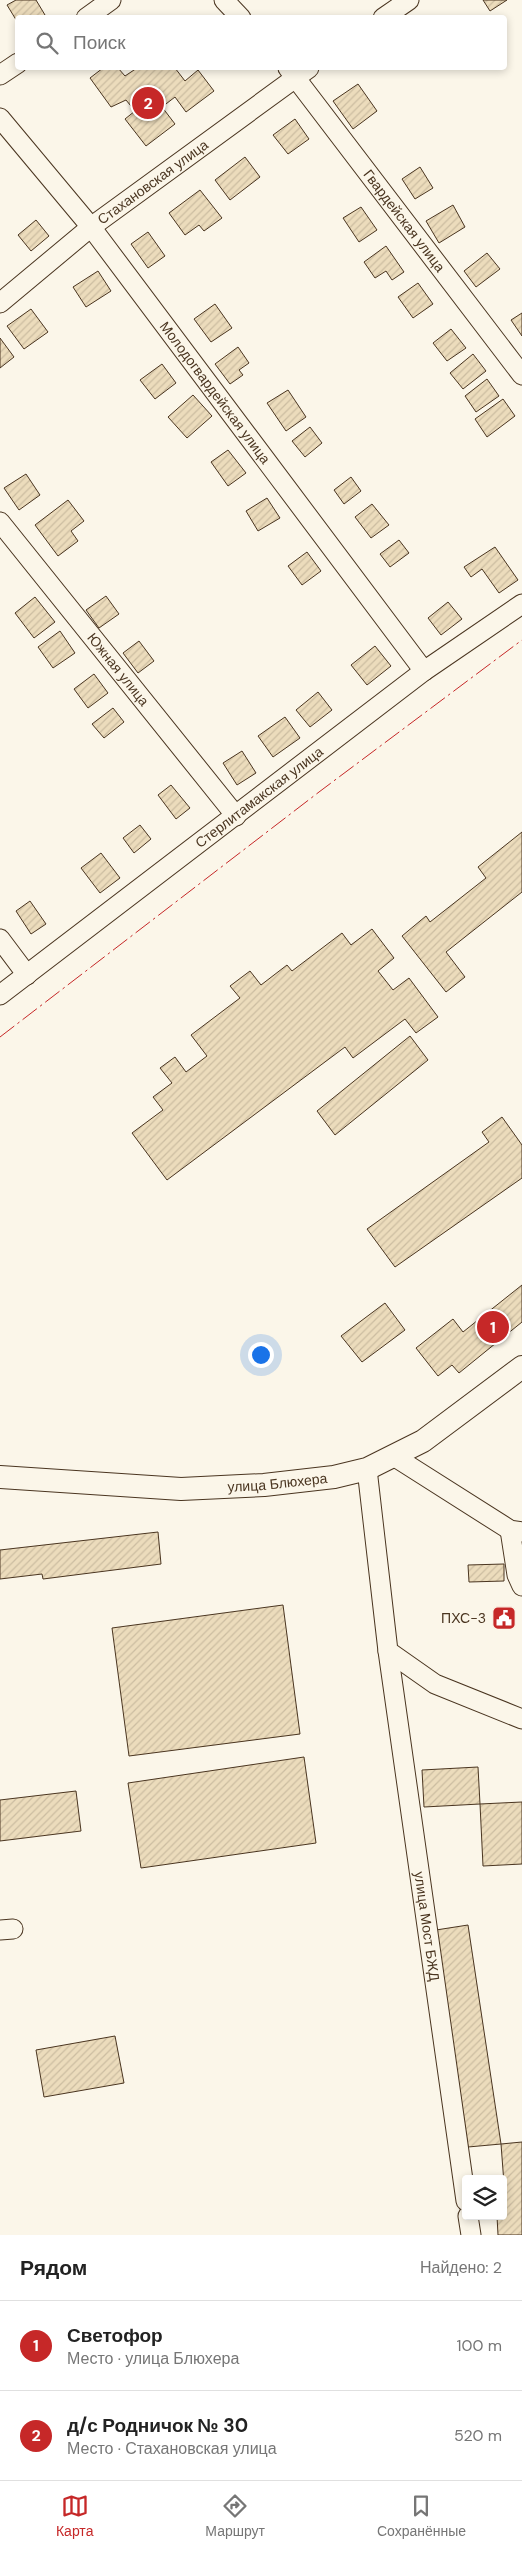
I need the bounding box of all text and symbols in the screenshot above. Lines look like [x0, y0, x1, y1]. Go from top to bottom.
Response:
search box [15, 15, 507, 70]
icon: search [33, 29, 61, 57]
text: Поиск [73, 30, 126, 55]
pin: 2 [132, 84, 164, 122]
street label: Стахановская улица [94, 135, 212, 228]
street label: Гвардейская улица [360, 166, 449, 276]
street label: Молодогвардейская улица [156, 318, 275, 468]
street label: Южная улица [83, 629, 153, 710]
street label: Стерлитамакская улица [191, 742, 327, 852]
pin: 1 [477, 1308, 509, 1346]
your location [248, 1342, 274, 1368]
street label: улица Блюхера [227, 1469, 328, 1496]
public building icon: ПХС-3 [491, 1605, 517, 1631]
place label: ПХС-3 [441, 1609, 486, 1627]
street label: улица Мост БЖД [410, 1870, 444, 1983]
map controls [462, 2175, 507, 2220]
button: layers [462, 2175, 507, 2220]
text: Рядом [20, 2254, 87, 2282]
text: Найдено: 2 [420, 2257, 502, 2278]
text: Светофор [67, 2323, 163, 2348]
text: 1 [33, 2335, 39, 2356]
text: 100 m [457, 2335, 502, 2356]
text: Место · улица Блюхера [67, 2348, 239, 2369]
text: д/с Родничок № 30 [67, 2413, 248, 2438]
text: 2 [31, 2425, 41, 2446]
text: 520 m [454, 2425, 502, 2446]
text: Место · Стахановская улица [67, 2438, 277, 2459]
tab: Карта [56, 2492, 93, 2540]
tab: Маршрут [205, 2492, 265, 2540]
tab: Сохранённые [377, 2492, 466, 2540]

